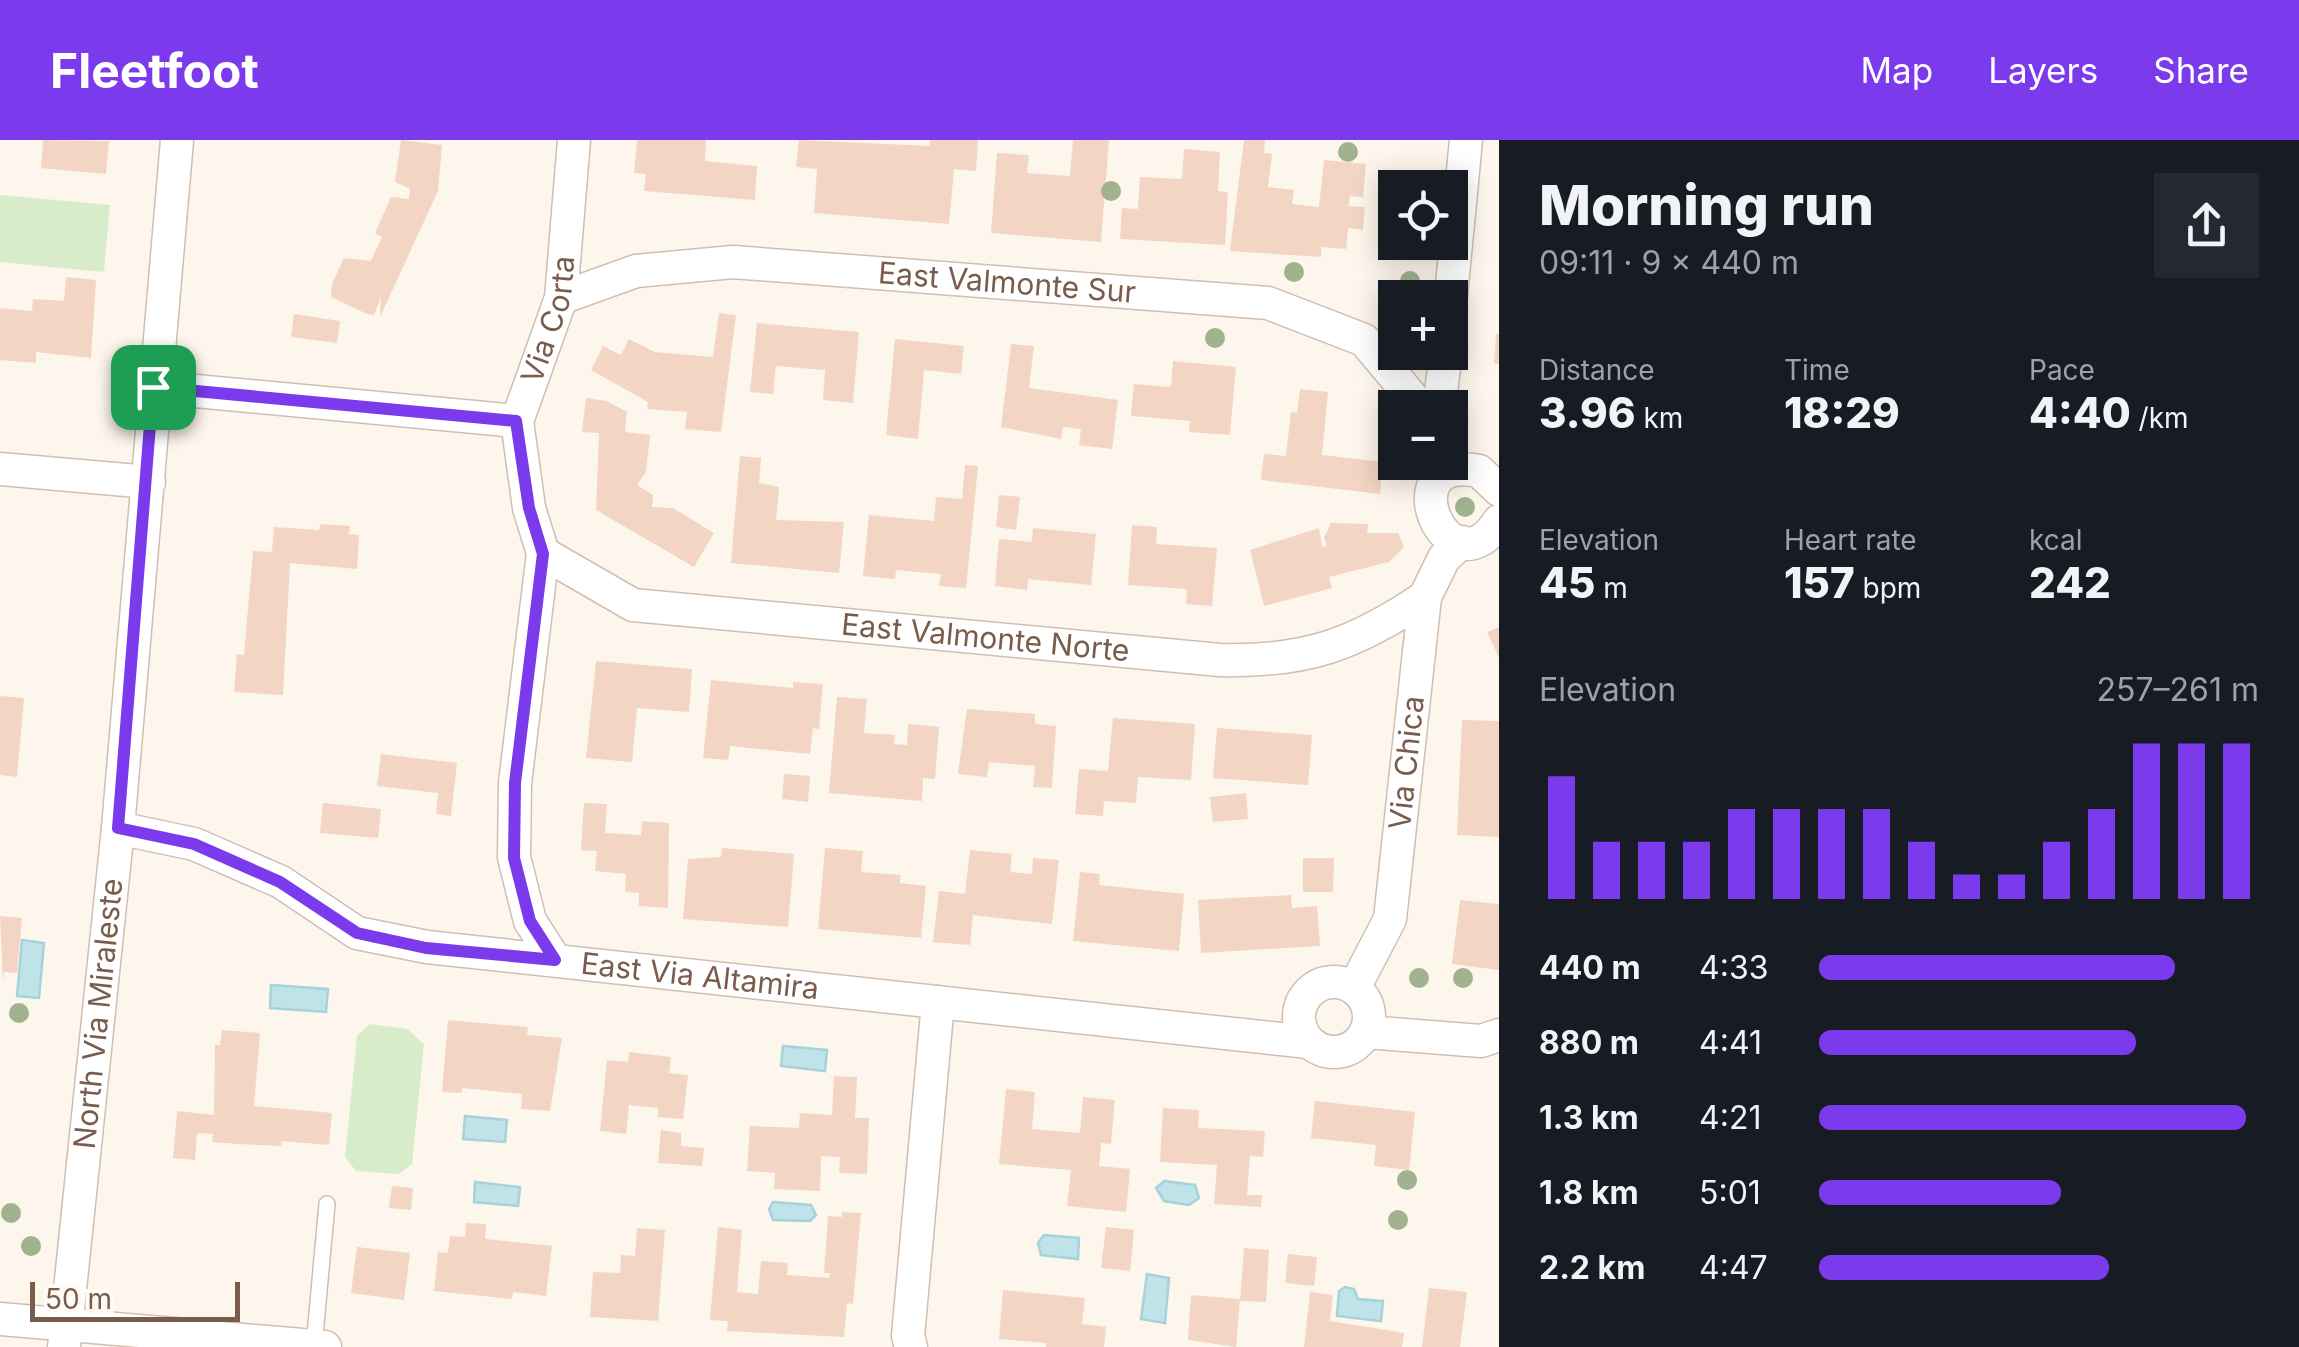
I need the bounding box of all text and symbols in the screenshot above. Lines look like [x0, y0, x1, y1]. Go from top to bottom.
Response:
text: Fleetfoot [50, 41, 259, 100]
text: Map [1861, 49, 1933, 91]
text: Layers [1988, 49, 2098, 91]
text: Share [2153, 49, 2249, 91]
map controls [1378, 170, 1468, 480]
button: locate [1378, 170, 1468, 260]
text: Morning run [1539, 172, 1874, 238]
button: share [2154, 173, 2259, 278]
text: 09:11 · 9 × 440 m [1539, 243, 1799, 282]
street label: Via Corta [513, 254, 581, 388]
street label: East Valmonte Sur [877, 254, 1137, 310]
button: + [1378, 280, 1468, 370]
pin [111, 345, 196, 430]
text: Distance [1539, 353, 1655, 387]
text: Time [1784, 353, 1850, 387]
text: Pace [2029, 353, 2095, 387]
icon: arrive [126, 360, 181, 415]
text: 3.96 [1539, 387, 1636, 438]
text: 18:29 [1784, 387, 1900, 438]
text: 4:40 [2029, 387, 2131, 438]
button: − [1378, 390, 1468, 480]
text: km [1636, 401, 1683, 435]
text: /km [2131, 401, 2189, 435]
text: Elevation [1539, 523, 1659, 557]
text: Heart rate [1784, 523, 1917, 557]
text: kcal [2029, 523, 2083, 557]
text: 45 [1539, 557, 1595, 608]
text: 157 [1784, 557, 1855, 608]
text: 242 [2029, 557, 2111, 608]
text: m [1595, 571, 1628, 605]
text: bpm [1855, 571, 1921, 605]
street label: East Valmonte Norte [840, 606, 1131, 668]
text: Elevation [1539, 670, 1676, 709]
text: 257–261 m [2097, 670, 2259, 709]
street label: Via Chica [1381, 694, 1431, 831]
street label: North Via Miraleste [66, 877, 130, 1151]
street label: East Via Altamira [579, 945, 821, 1006]
text: 440 m [1539, 948, 1641, 987]
text: 4:33 [1699, 948, 1768, 987]
text: 880 m [1539, 1023, 1639, 1062]
text: 4:41 [1699, 1023, 1762, 1062]
text: 1.3 km [1539, 1098, 1639, 1137]
text: 4:21 [1699, 1098, 1761, 1137]
text: 1.8 km [1539, 1173, 1639, 1212]
text: 5:01 [1699, 1173, 1761, 1212]
text: 2.2 km [1539, 1248, 1645, 1287]
text: 4:47 [1699, 1248, 1768, 1287]
scale bar [30, 1277, 240, 1322]
text: 50 m [45, 1282, 112, 1316]

